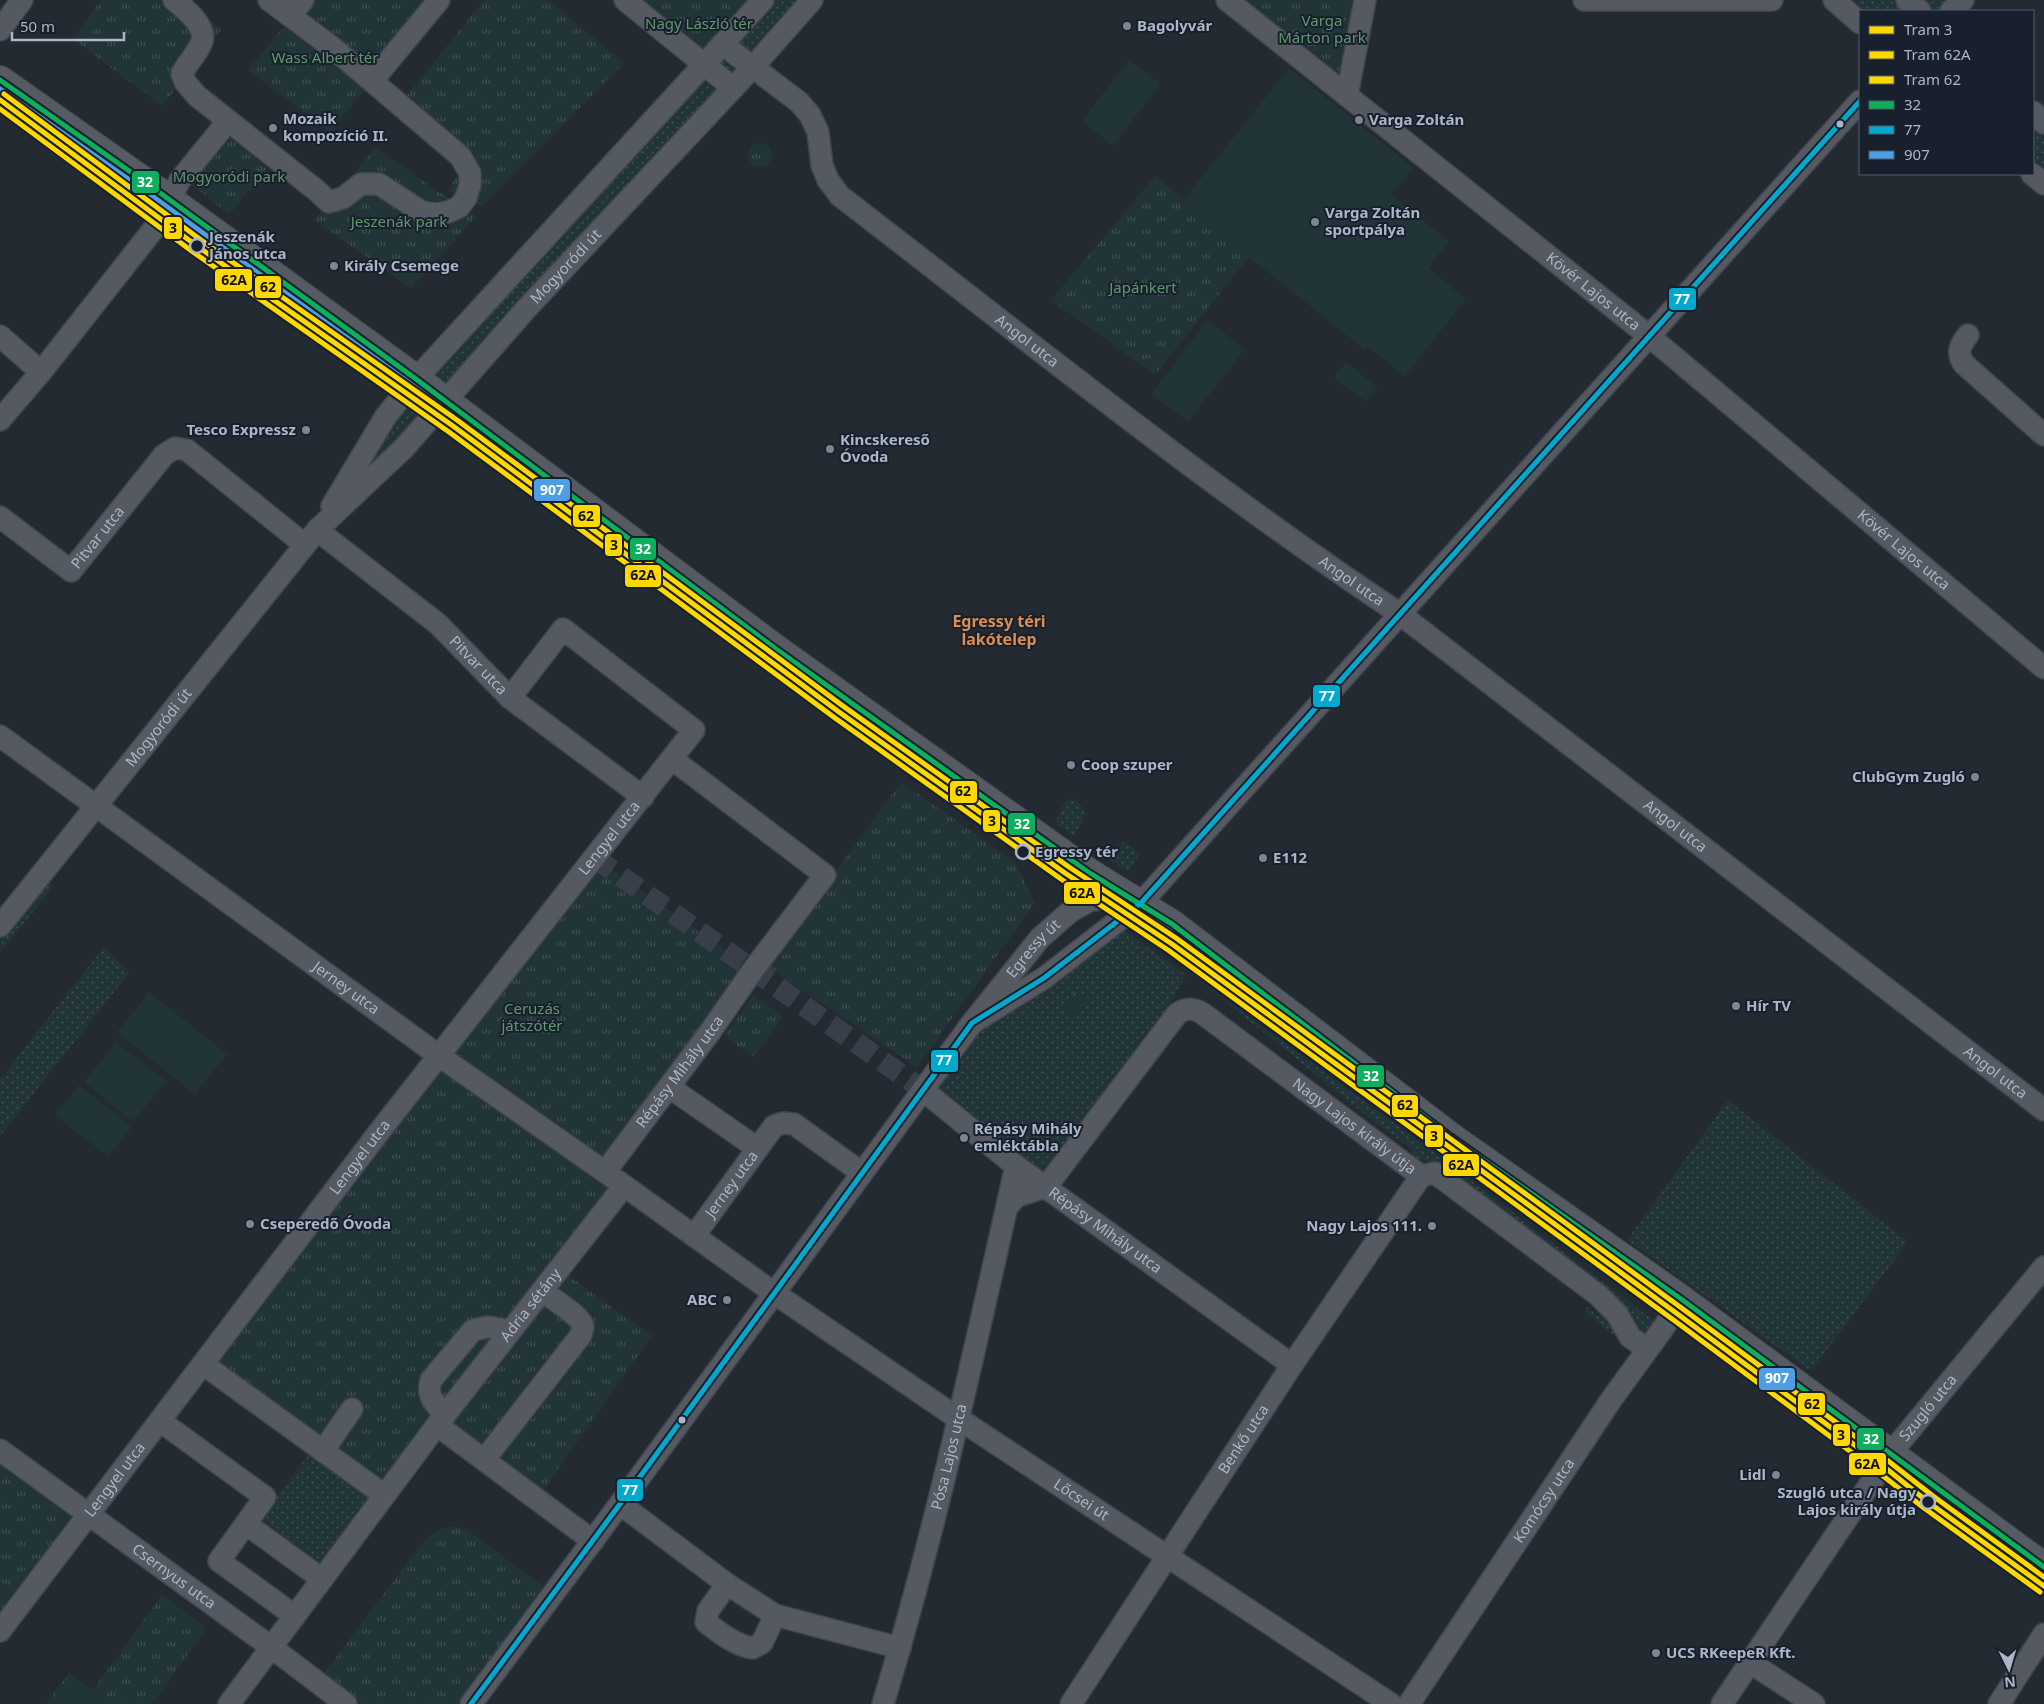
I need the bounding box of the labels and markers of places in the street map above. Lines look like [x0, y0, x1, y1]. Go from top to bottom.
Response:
place label: Bagolyvár [1137, 15, 1212, 35]
marker: Bagolyvár [1121, 20, 1133, 32]
place label: Mozaik kompozíció II. [283, 108, 388, 145]
place label: Varga Zoltán [1369, 109, 1464, 129]
marker: Varga Zoltán [1353, 114, 1365, 126]
unlabelled marker [1835, 119, 1845, 129]
marker: Mozaik kompozíció II. [267, 122, 279, 134]
place label: Varga Zoltán sportpálya [1325, 202, 1420, 239]
marker: Varga Zoltán sportpálya [1309, 216, 1321, 228]
place label: Jeszenák János utca [207, 226, 287, 263]
marker: Jeszenák János utca [189, 238, 205, 254]
place label: Király Csemege [344, 255, 459, 275]
marker: Király Csemege [328, 260, 340, 272]
place label: Tesco Expressz [187, 419, 296, 439]
marker: Tesco Expressz [300, 424, 312, 436]
place label: Kincskereső Óvoda [840, 429, 930, 466]
marker: Kincskereső Óvoda [824, 443, 836, 455]
place label: Coop szuper [1081, 754, 1173, 774]
marker: Coop szuper [1065, 759, 1077, 771]
place label: ClubGym Zugló [1852, 766, 1965, 786]
marker: ClubGym Zugló [1969, 771, 1981, 783]
place label: Egressy tér [1035, 841, 1118, 861]
marker: Egressy tér [1015, 844, 1031, 860]
place label: E112 [1273, 847, 1308, 867]
marker: E112 [1257, 852, 1269, 864]
place label: Hír TV [1746, 995, 1791, 1015]
marker: Hír TV [1730, 1000, 1742, 1012]
place label: Répásy Mihály emléktábla [974, 1118, 1082, 1155]
marker: Répásy Mihály emléktábla [958, 1132, 970, 1144]
place label: Cseperedő Óvoda [260, 1213, 391, 1233]
place label: Nagy Lajos 111. [1306, 1215, 1422, 1235]
marker: Cseperedő Óvoda [244, 1218, 256, 1230]
marker: Nagy Lajos 111. [1426, 1220, 1438, 1232]
place label: ABC [687, 1289, 717, 1309]
marker: ABC [721, 1294, 733, 1306]
unlabelled marker [677, 1415, 687, 1425]
place label: Lidl [1739, 1464, 1766, 1484]
marker: Lidl [1770, 1469, 1782, 1481]
place label: Szugló utca / Nagy Lajos király útja [1777, 1482, 1916, 1519]
marker: Szugló utca / Nagy Lajos király útja [1920, 1494, 1936, 1510]
place label: UCS RKeepeR Kft. [1666, 1642, 1796, 1662]
marker: UCS RKeepeR Kft. [1650, 1647, 1662, 1659]

